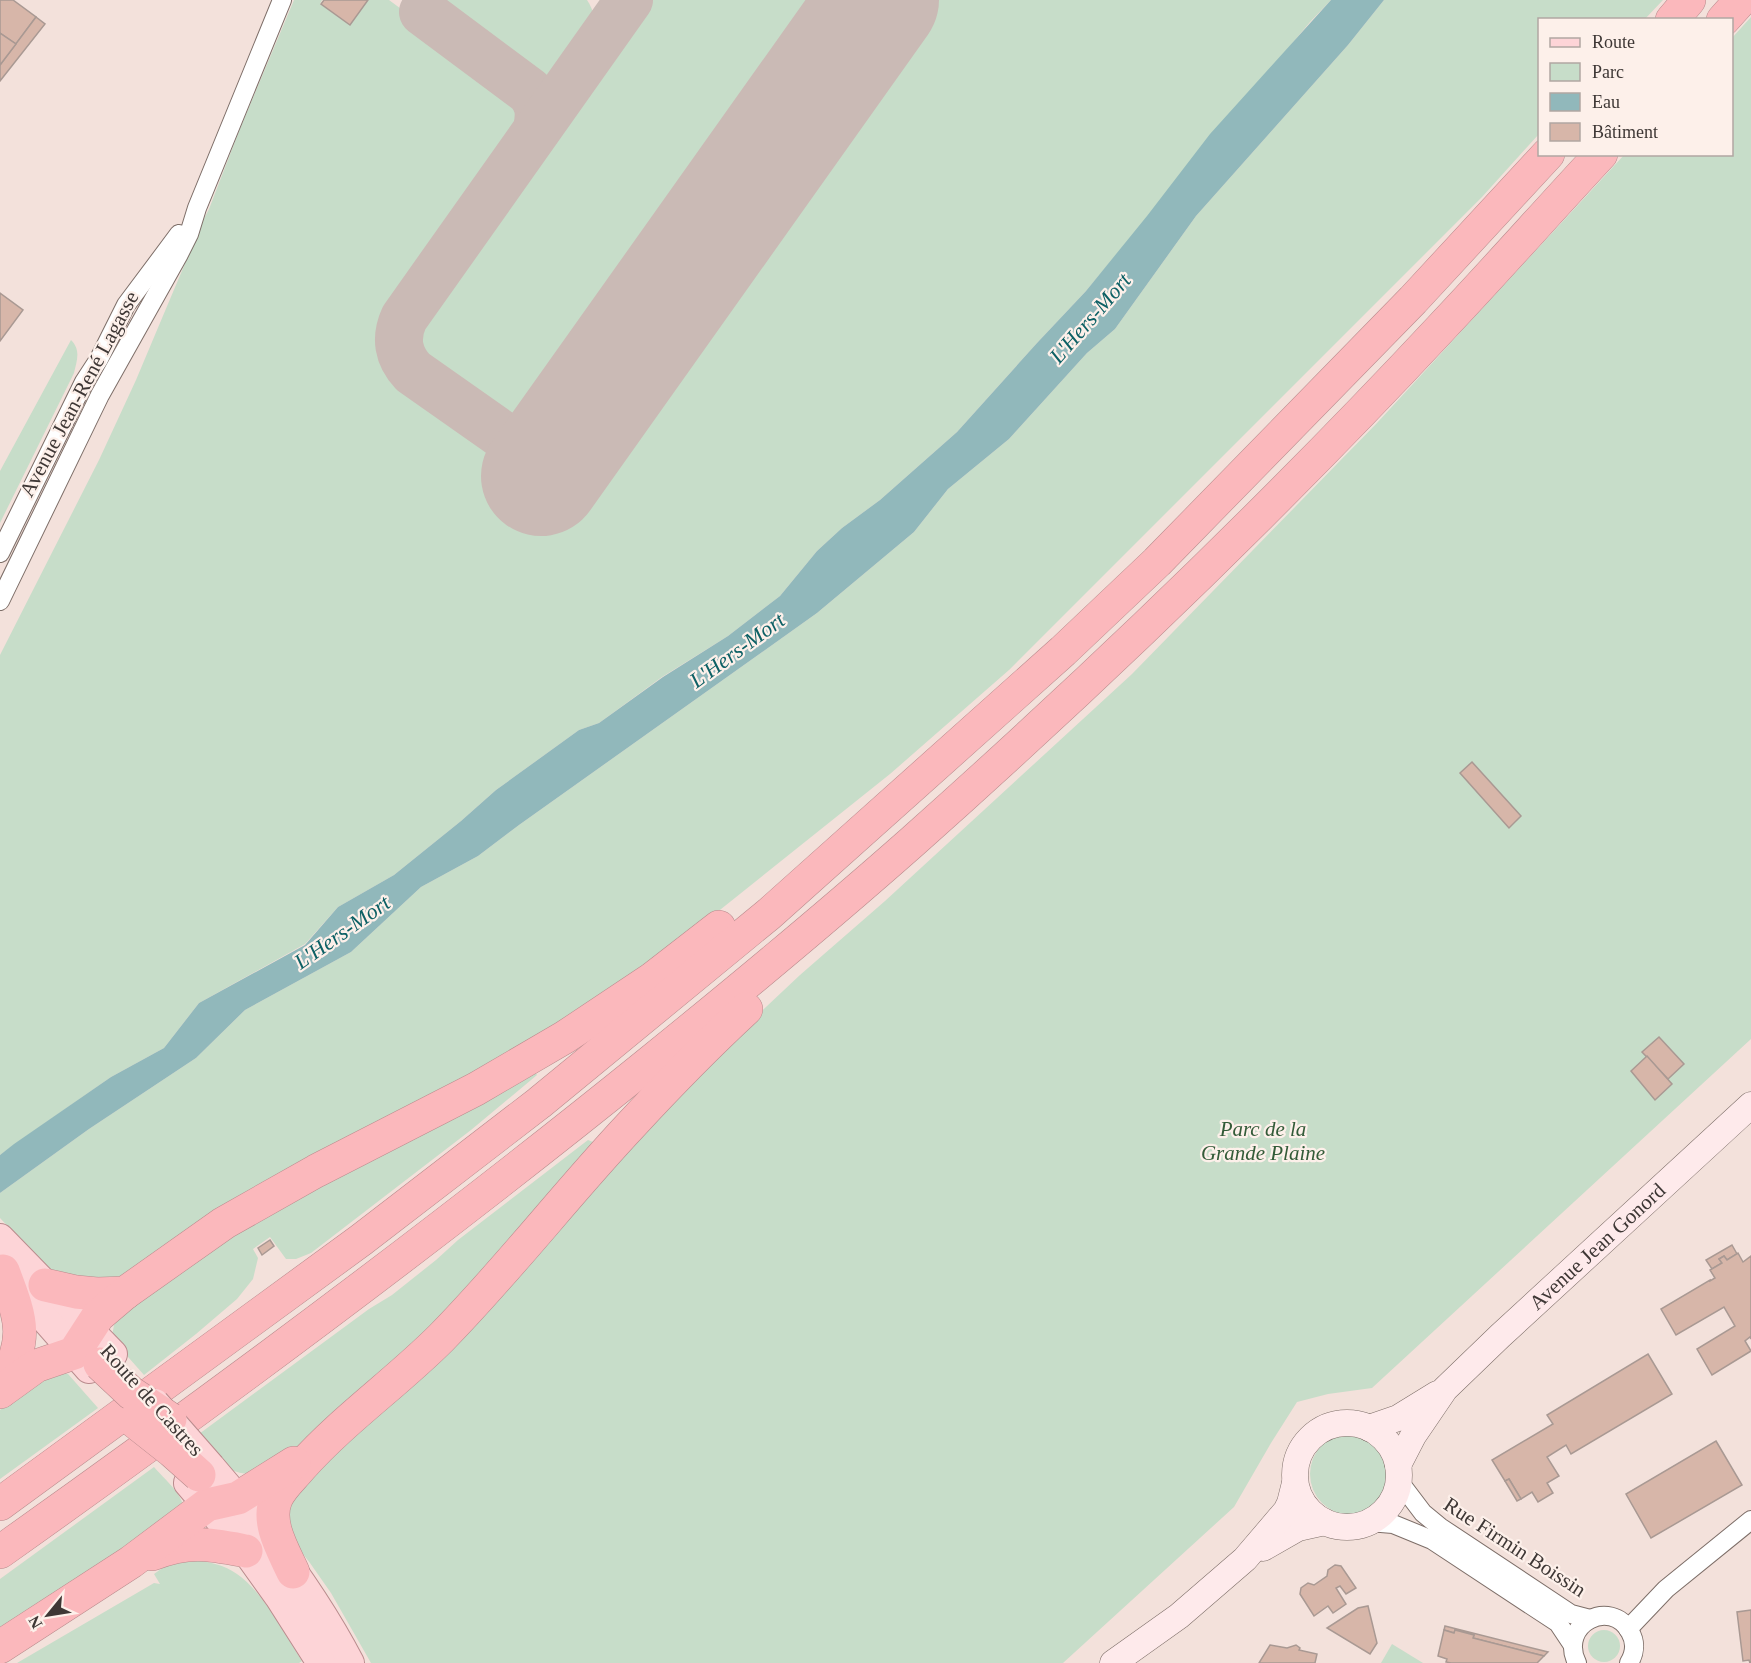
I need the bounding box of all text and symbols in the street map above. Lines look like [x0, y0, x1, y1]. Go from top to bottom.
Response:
legend [1538, 18, 1733, 156]
text: Route [1592, 32, 1635, 52]
text: Parc [1592, 62, 1624, 82]
text: Eau [1592, 92, 1620, 112]
text: Bâtiment [1592, 122, 1658, 142]
water label: L'Hers-Mort [1043, 267, 1136, 369]
street label: Avenue Jean-René Lagasse [15, 287, 143, 501]
water label: L'Hers-Mort [684, 607, 790, 693]
water label: L'Hers-Mort [289, 889, 395, 975]
park label: Parc de la Grande Plaine [1201, 1117, 1325, 1165]
street label: Avenue Jean Gonord [1524, 1178, 1670, 1315]
street label: Route de Castres [95, 1339, 209, 1461]
street label: Rue Firmin Boissin [1439, 1492, 1591, 1602]
north arrow [18, 1585, 78, 1645]
text: N [25, 1613, 46, 1632]

